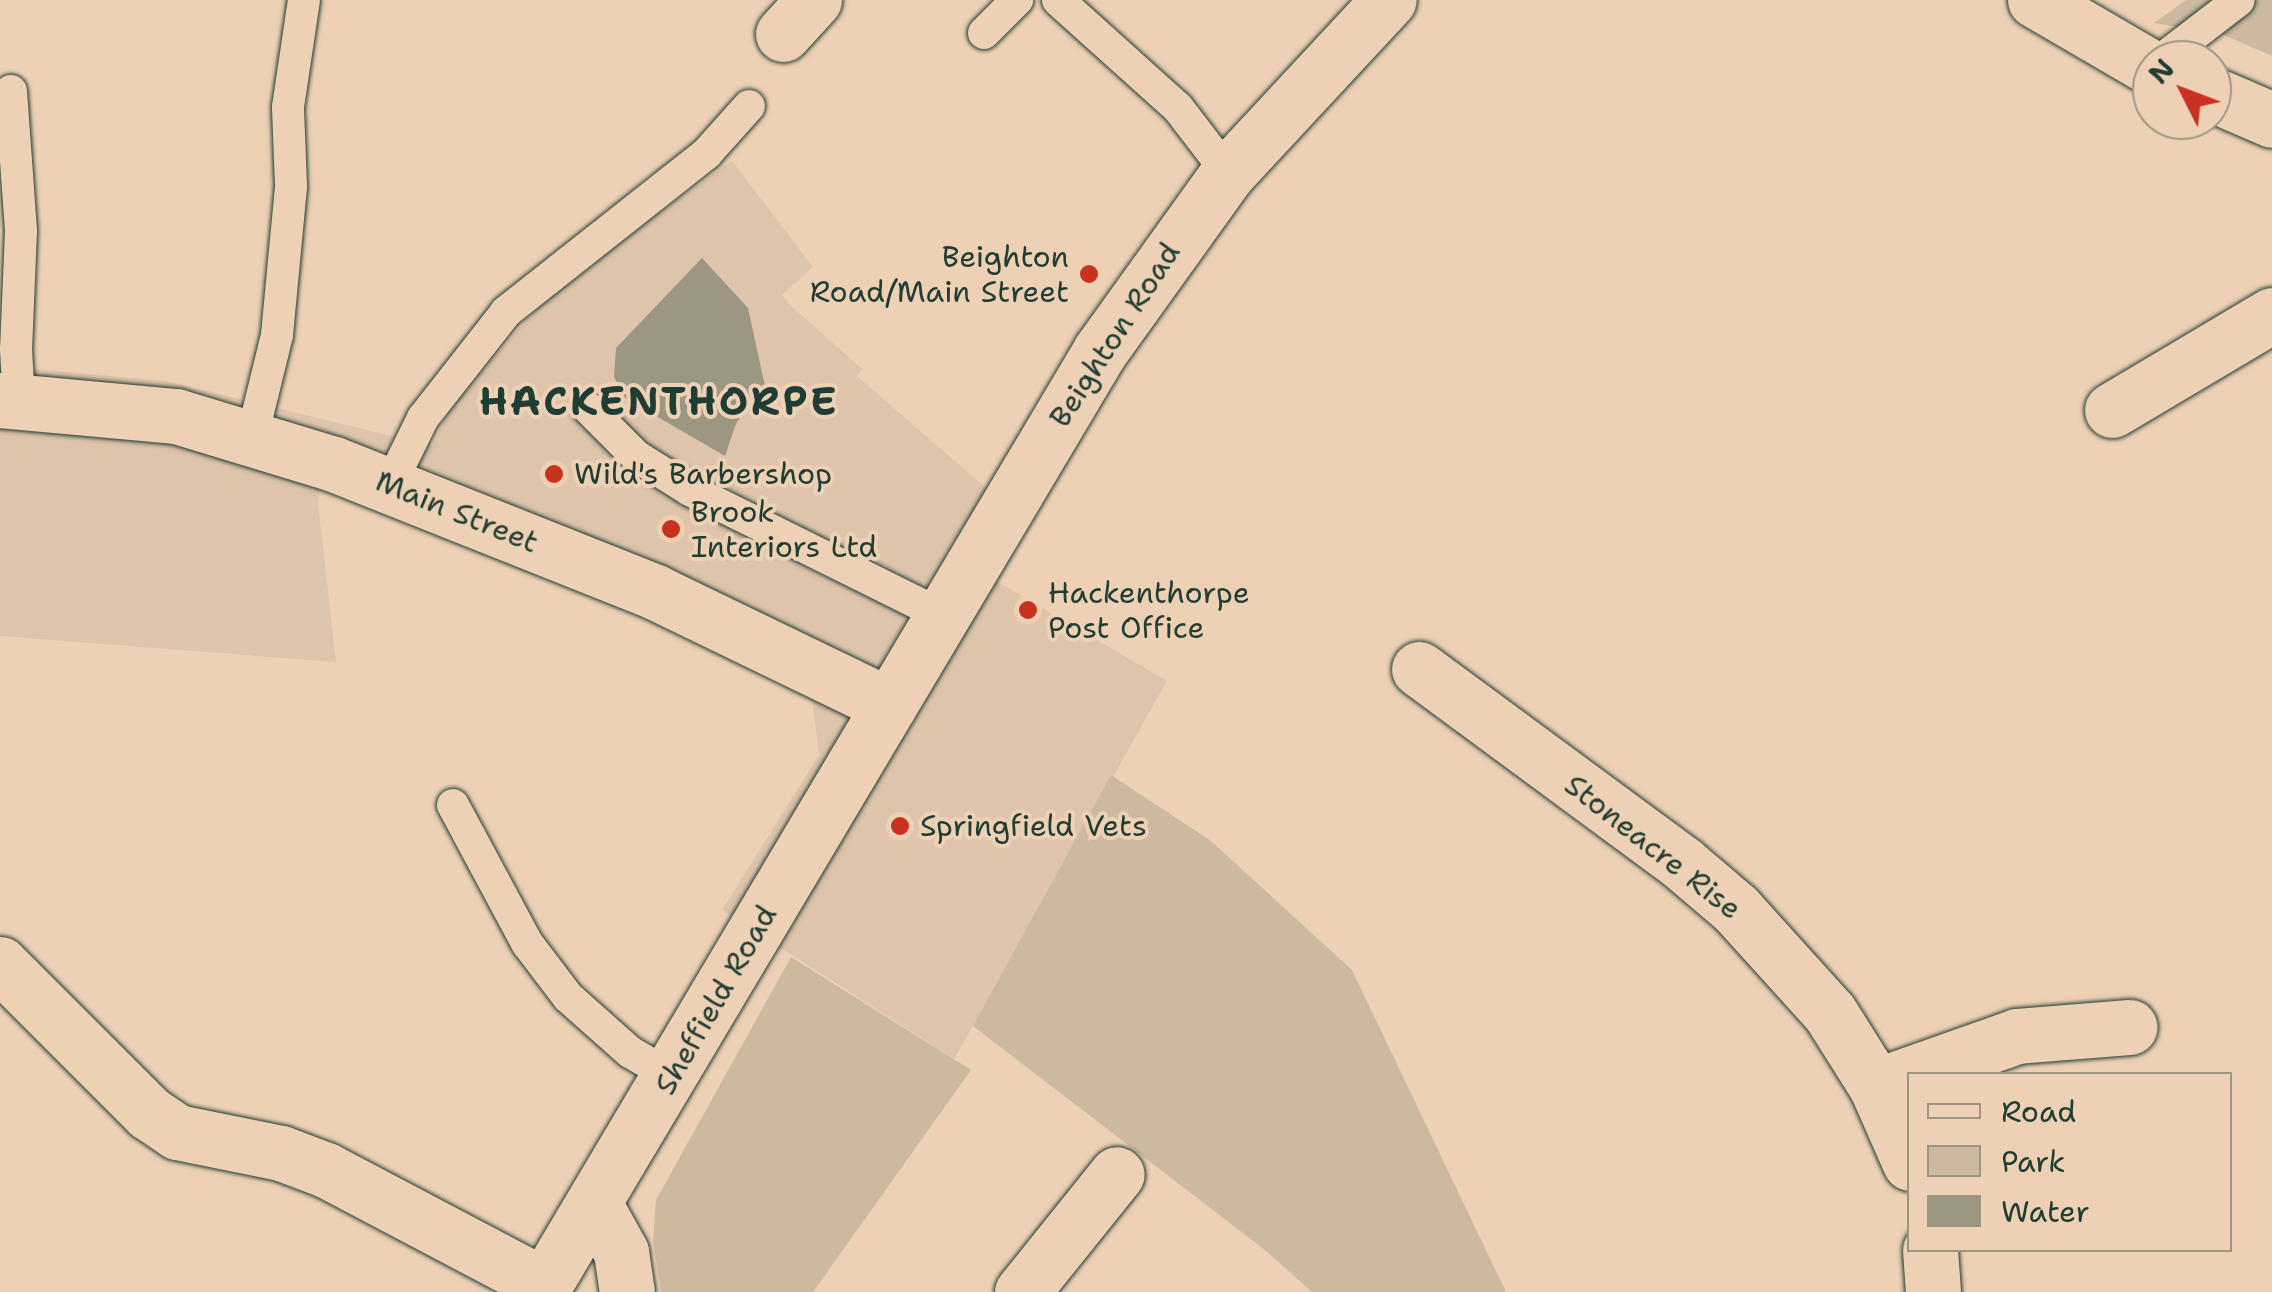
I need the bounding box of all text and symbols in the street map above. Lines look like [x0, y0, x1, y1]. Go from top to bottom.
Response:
north arrow [2132, 40, 2232, 140]
text: N [2140, 50, 2183, 92]
street label: Beighton Road [1042, 236, 1188, 434]
place label: Beighton Road/Main Street [810, 239, 1069, 310]
marker: Beighton Road/Main Street [1078, 263, 1100, 285]
district label: HACKENTHORPE [479, 377, 839, 425]
place label: Wild's Barbershop [574, 456, 832, 492]
street label: Main Street [370, 463, 544, 561]
marker: Wild's Barbershop [543, 463, 565, 485]
place label: Brook Interiors Ltd [691, 494, 877, 564]
marker: Brook Interiors Ltd [660, 518, 682, 540]
place label: Hackenthorpe Post Office [1048, 575, 1250, 646]
marker: Hackenthorpe Post Office [1017, 599, 1039, 621]
street label: Stoneacre Rise [1558, 767, 1748, 927]
place label: Springfield Vets [920, 808, 1147, 844]
marker: Springfield Vets [889, 815, 911, 837]
street label: Sheffield Road [647, 899, 785, 1101]
legend [1907, 1072, 2232, 1252]
text: Road [2001, 1091, 2076, 1132]
text: Park [2001, 1141, 2065, 1182]
text: Water [2001, 1191, 2090, 1232]

